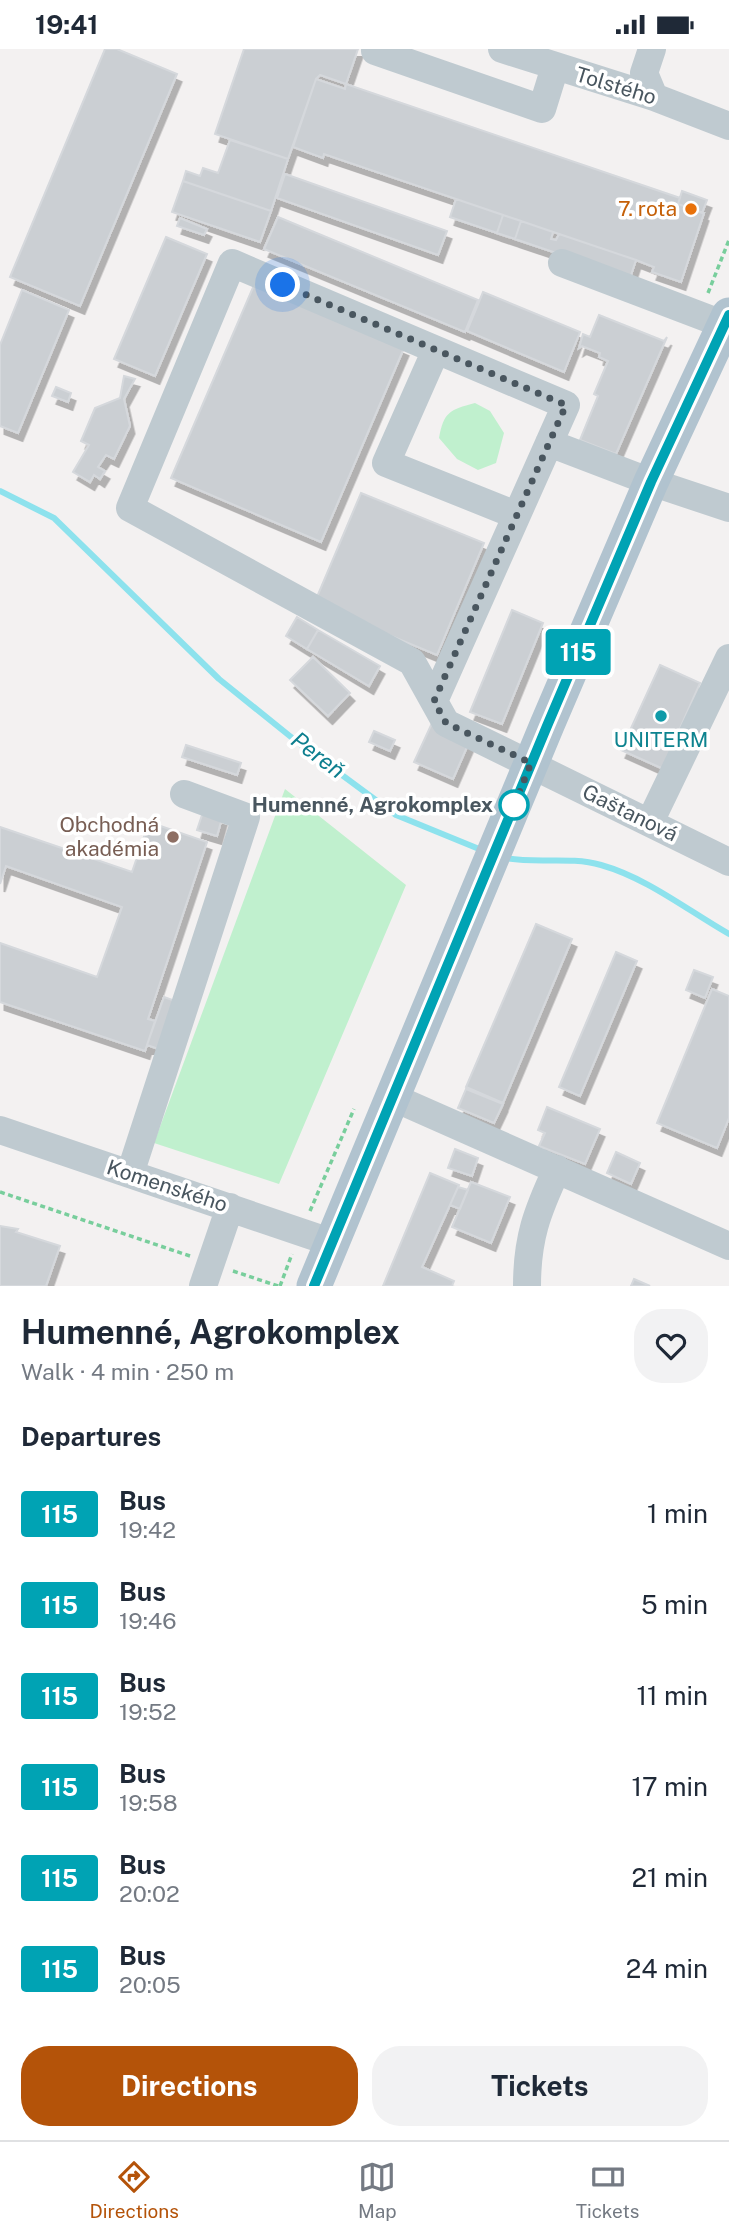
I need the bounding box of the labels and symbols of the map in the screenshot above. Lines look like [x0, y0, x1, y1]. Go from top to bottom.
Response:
street label: Tolstého [573, 61, 660, 110]
place label: 7. rota [618, 196, 677, 221]
marker: 7. rota [683, 201, 699, 217]
your location [265, 267, 300, 302]
line badge: 115 [538, 629, 618, 675]
marker: UNITERM [653, 708, 669, 724]
water label: Pereň [286, 726, 350, 784]
place label: UNITERM [614, 727, 708, 752]
street label: Gaštanová [579, 779, 682, 846]
marker: Humenné, Agrokomplex [499, 790, 529, 820]
place label: Humenné, Agrokomplex [252, 792, 493, 817]
place label: Obchodná akadémia [60, 812, 159, 861]
marker: Obchodná akadémia [165, 829, 181, 845]
street label: Komenského [104, 1154, 231, 1217]

